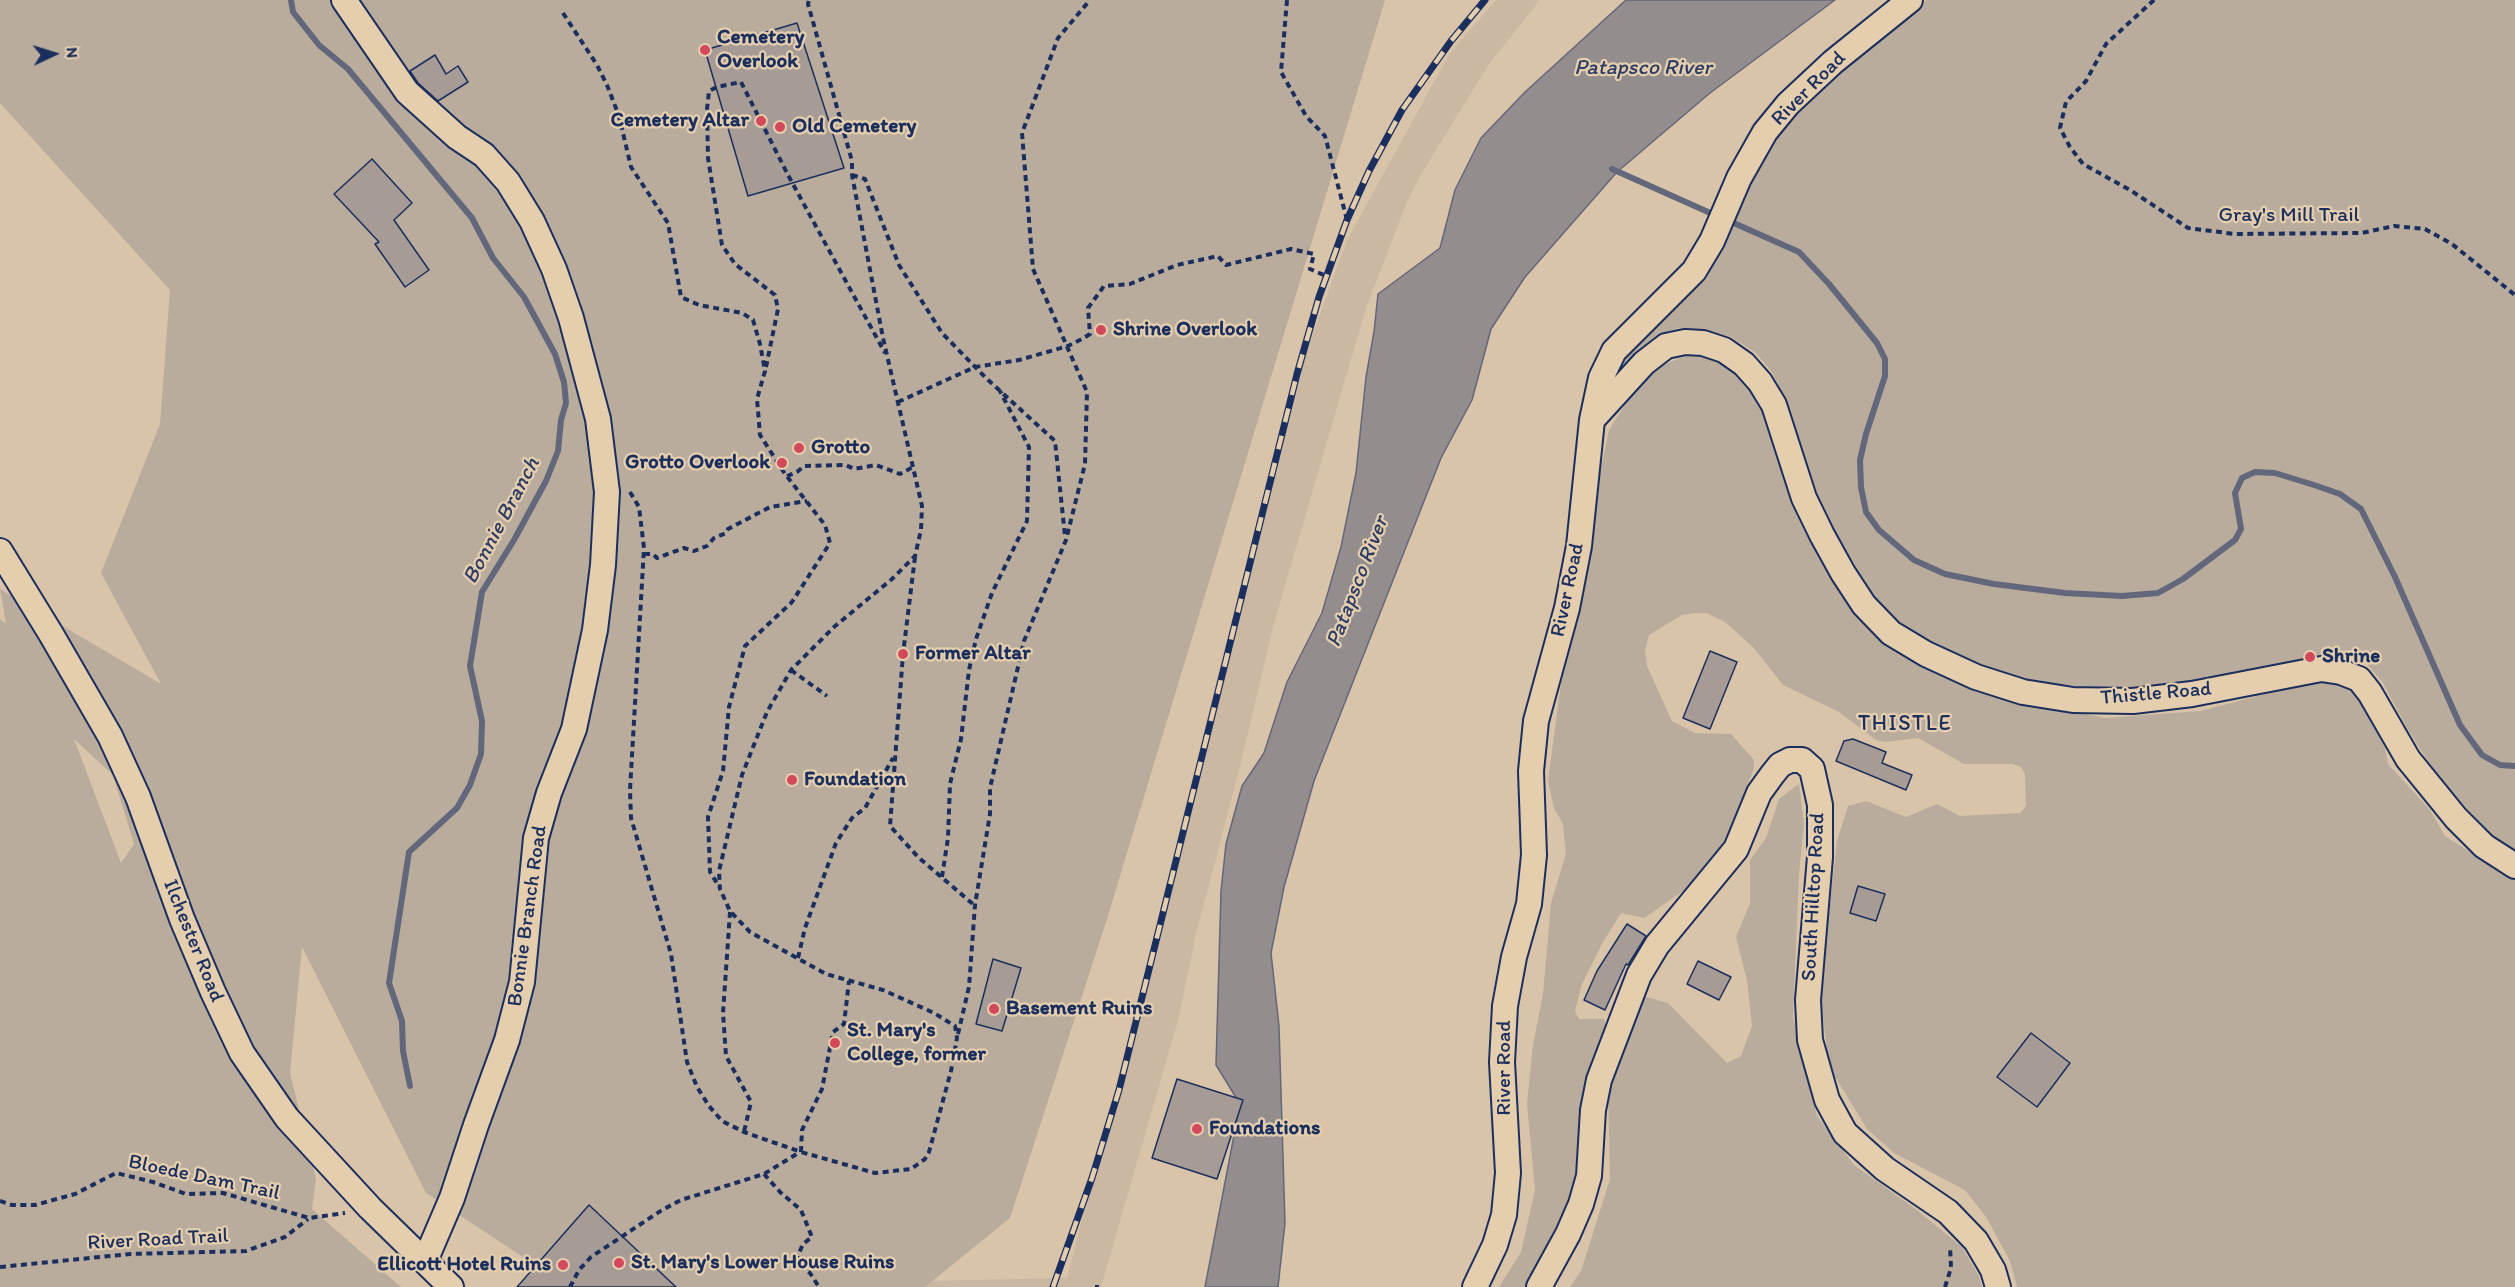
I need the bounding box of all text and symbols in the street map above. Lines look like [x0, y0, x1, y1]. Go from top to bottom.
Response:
north arrow [24, 24, 84, 84]
place label: Cemetery Overlook [717, 25, 804, 75]
marker: Cemetery Overlook [698, 43, 712, 57]
street label: River Road [1766, 46, 1852, 132]
text: N [63, 47, 82, 59]
water label: Patapsco River [1574, 55, 1712, 81]
place label: Cemetery Altar [610, 108, 749, 134]
marker: Cemetery Altar [754, 114, 768, 128]
place label: Old Cemetery [792, 114, 916, 140]
marker: Old Cemetery [773, 120, 787, 134]
street label: Gray's Mill Trail [2218, 203, 2360, 229]
place label: Shrine Overlook [1113, 317, 1257, 343]
marker: Shrine Overlook [1094, 323, 1108, 337]
place label: Grotto [811, 435, 870, 461]
marker: Grotto [792, 441, 806, 455]
place label: Grotto Overlook [625, 450, 770, 476]
water label: Bonnie Branch [458, 453, 546, 589]
marker: Grotto Overlook [775, 456, 789, 470]
water label: Patapsco River [1321, 513, 1395, 651]
street label: River Road [1546, 541, 1590, 639]
place label: Former Altar [915, 641, 1031, 667]
place label: Shrine [2322, 644, 2380, 670]
marker: Former Altar [896, 647, 910, 661]
marker: Shrine [2303, 650, 2317, 664]
street label: Thistle Road [2099, 677, 2213, 711]
district label: THISTLE [1858, 711, 1952, 737]
place label: Foundation [804, 767, 906, 793]
marker: Foundation [785, 773, 799, 787]
street label: South Hilltop Road [1797, 812, 1831, 982]
street label: Bonnie Branch Road [503, 824, 553, 1008]
street label: Ilchester Road [157, 876, 229, 1006]
place label: Basement Ruins [1006, 996, 1152, 1022]
marker: Basement Ruins [987, 1002, 1001, 1016]
place label: St. Mary's College, former [847, 1018, 986, 1068]
street label: River Road [1492, 1020, 1518, 1116]
marker: St. Mary's College, former [828, 1036, 842, 1050]
place label: Foundations [1209, 1116, 1320, 1142]
marker: Foundations [1190, 1122, 1204, 1136]
street label: Bloede Dam Trail [126, 1150, 282, 1206]
street label: River Road Trail [87, 1224, 229, 1256]
place label: St. Mary's Lower House Ruins [631, 1250, 894, 1276]
place label: Ellicott Hotel Ruins [377, 1252, 551, 1278]
marker: St. Mary's Lower House Ruins [612, 1256, 626, 1270]
marker: Ellicott Hotel Ruins [556, 1258, 570, 1272]

